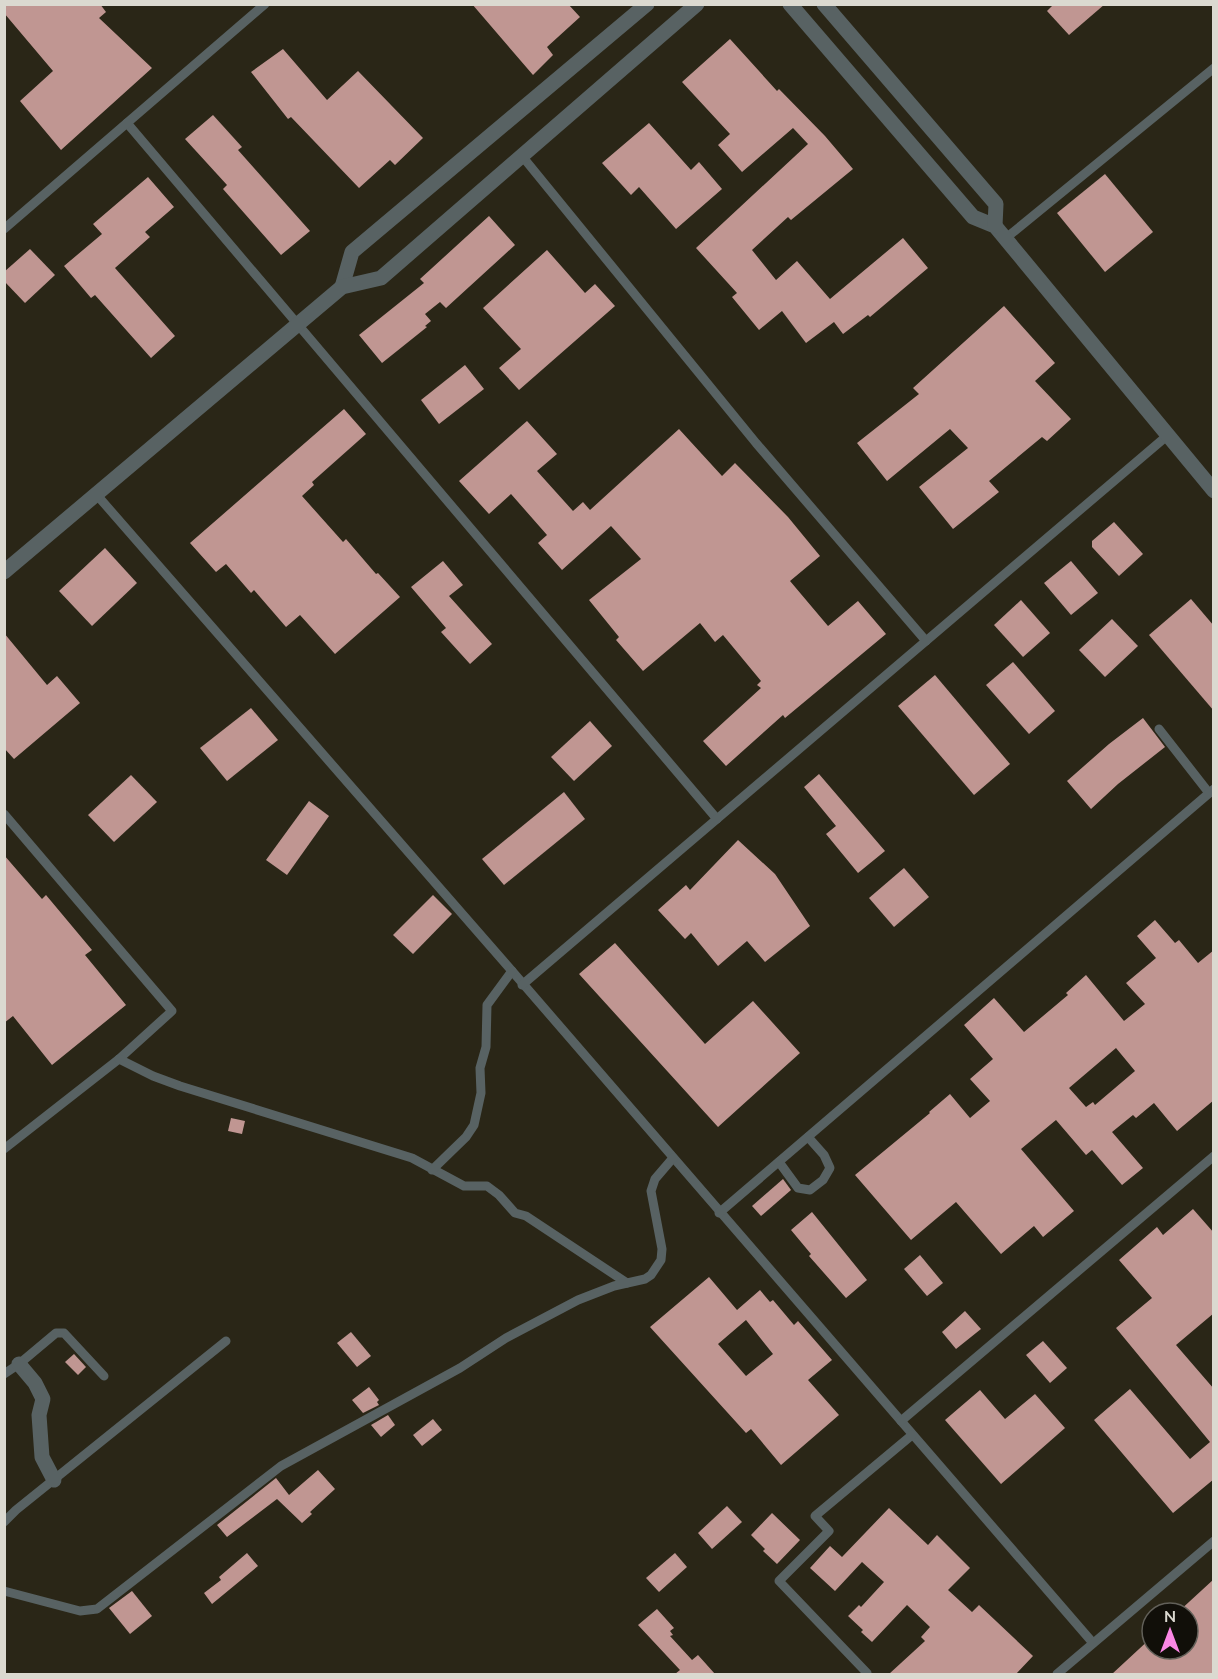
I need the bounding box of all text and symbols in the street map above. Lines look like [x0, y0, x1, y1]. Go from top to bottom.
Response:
north arrow [1140, 1601, 1200, 1661]
text: N [1164, 1606, 1176, 1626]

